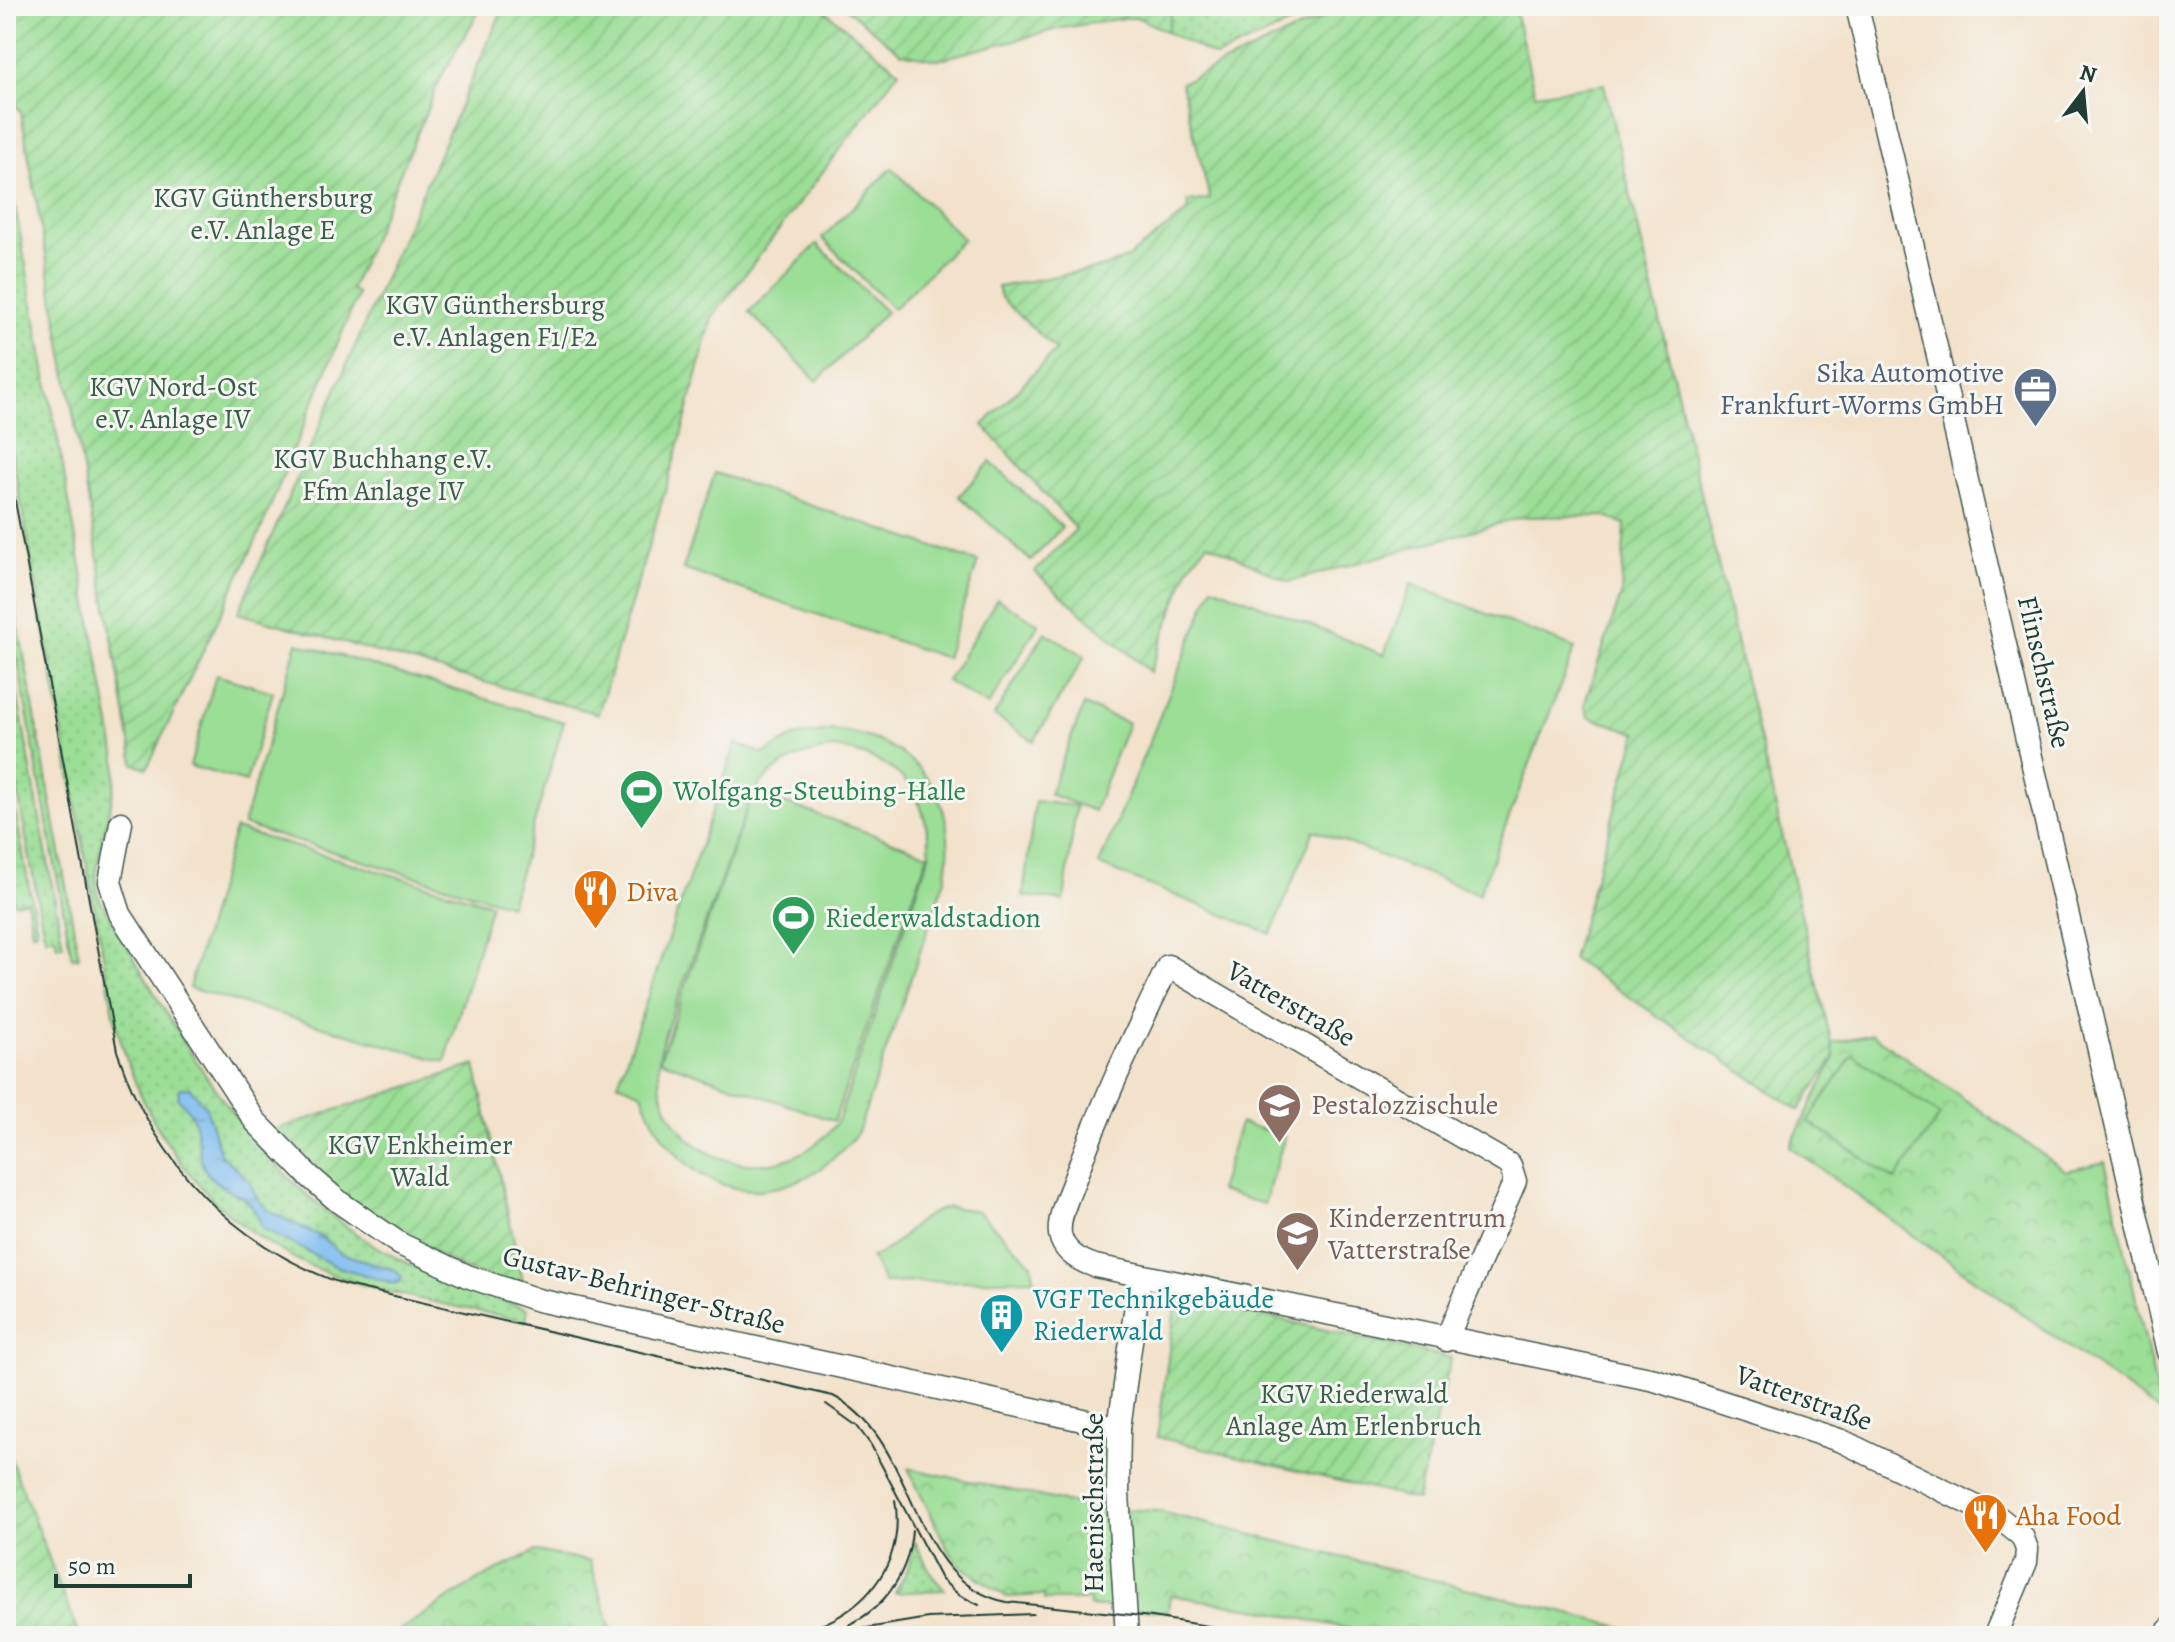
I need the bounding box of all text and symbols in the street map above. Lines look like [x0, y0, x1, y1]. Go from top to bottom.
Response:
north arrow [2043, 52, 2123, 132]
text: N [2076, 57, 2100, 90]
park label: KGV Günthersburg e.V. Anlage E [153, 179, 373, 249]
park label: KGV Günthersburg e.V. Anlagen F1/F2 [385, 286, 605, 356]
place label: Sika Automotive Frankfurt-Worms GmbH [1720, 354, 2004, 424]
office icon: Sika Automotive Frankfurt-Worms GmbH [2011, 365, 2059, 428]
park label: KGV Nord-Ost e.V. Anlage IV [89, 368, 257, 438]
park label: KGV Buchhang e.V. Ffm Anlage IV [273, 440, 493, 510]
street label: Flinschstraße [2008, 592, 2080, 752]
sports icon: Wolfgang-Steubing-Halle [618, 767, 666, 830]
place label: Wolfgang-Steubing-Halle [672, 772, 966, 810]
restaurant icon: Diva [571, 868, 619, 931]
place label: Diva [626, 873, 679, 911]
sports icon: Riederwaldstadion [770, 894, 818, 957]
place label: Riederwaldstadion [825, 899, 1041, 937]
street label: Vatterstraße [1219, 951, 1362, 1056]
school or university icon: Pestalozzischule [1256, 1081, 1304, 1144]
place label: Pestalozzischule [1311, 1086, 1498, 1124]
park label: KGV Enkheimer Wald [327, 1126, 513, 1196]
place label: Kinderzentrum Vatterstraße [1327, 1199, 1506, 1269]
school or university icon: Kinderzentrum Vatterstraße [1273, 1210, 1321, 1273]
street label: Gustav-Behringer-Straße [499, 1237, 789, 1343]
place label: VGF Technikgebäude Riederwald [1032, 1280, 1274, 1350]
building icon: VGF Technikgebäude Riederwald [978, 1291, 1026, 1354]
street label: Vatterstraße [1730, 1355, 1878, 1440]
park label: KGV Riederwald Anlage Am Erlenbruch [1225, 1375, 1482, 1445]
street label: Haenischstraße [1075, 1413, 1113, 1593]
restaurant icon: Aha Food [1961, 1492, 2009, 1555]
place label: Aha Food [2015, 1497, 2122, 1535]
scale bar [56, 1538, 190, 1588]
text: 50 m [68, 1550, 116, 1582]

